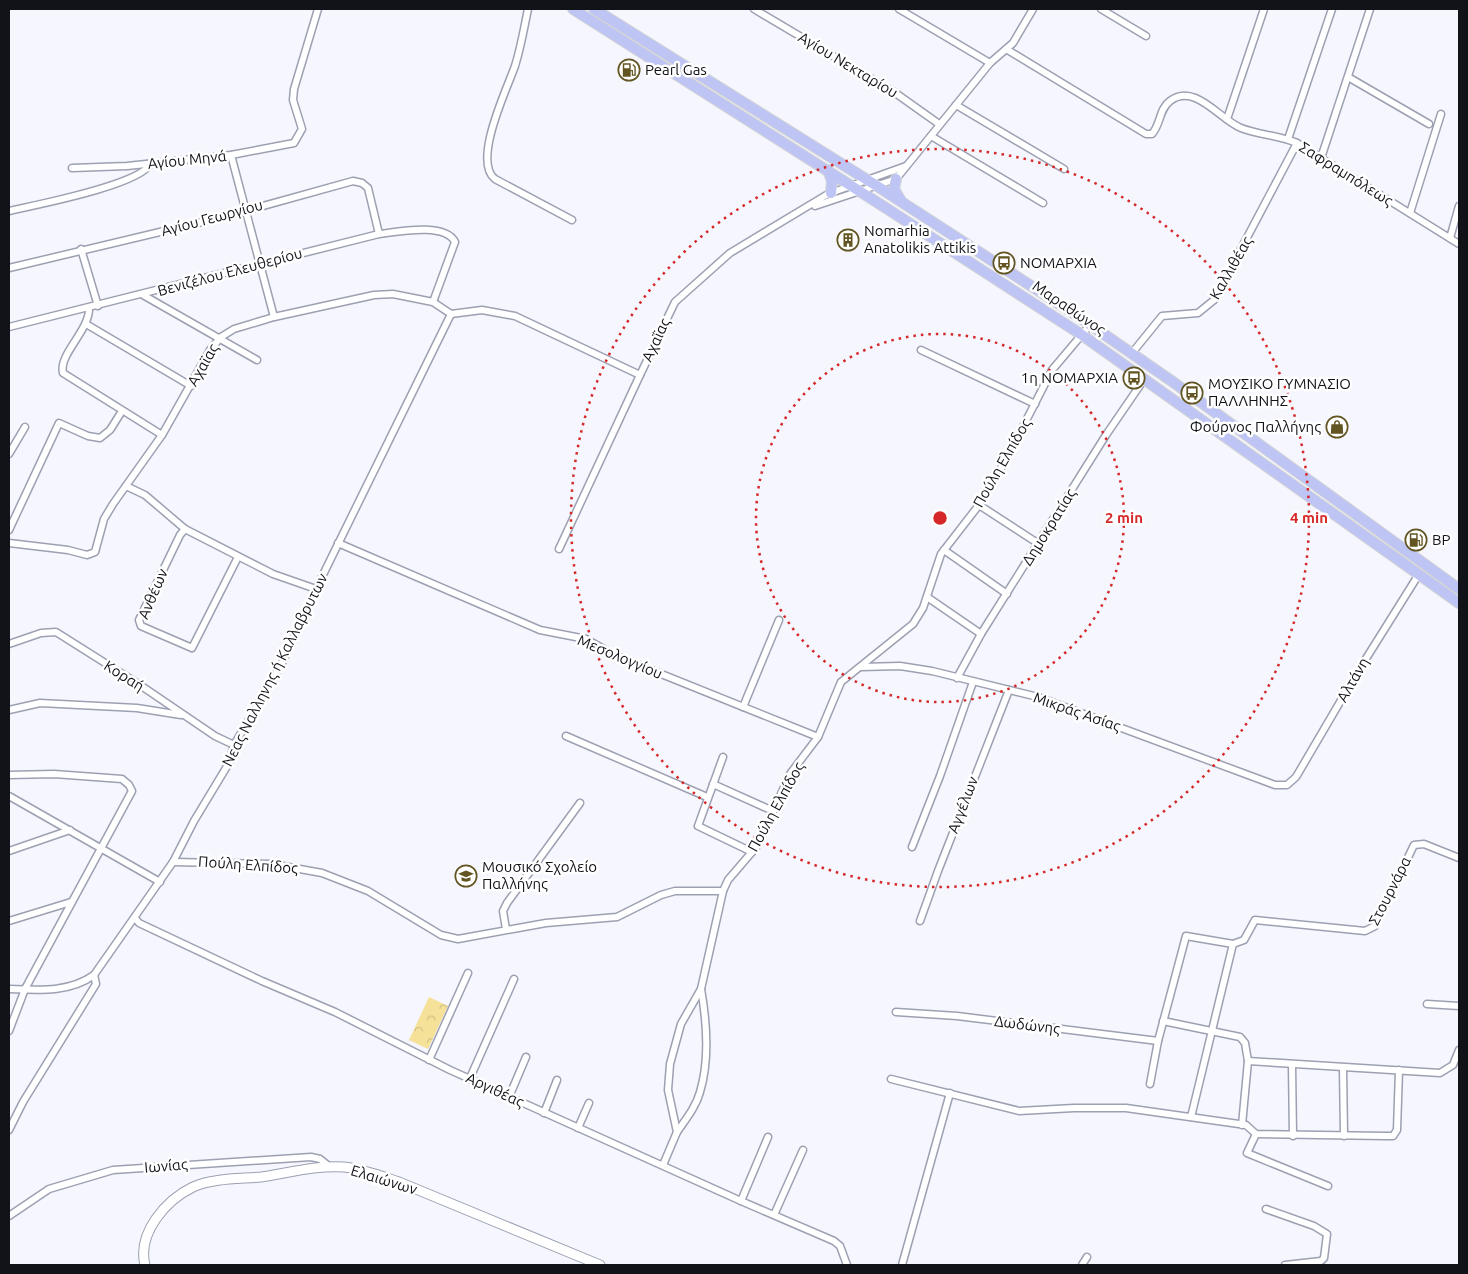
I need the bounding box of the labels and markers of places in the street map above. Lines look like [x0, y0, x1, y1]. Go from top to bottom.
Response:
fuel station icon: Pearl Gas [617, 58, 641, 82]
place label: Pearl Gas [645, 61, 707, 78]
place label: Nomarhia Anatolikis Attikis [864, 222, 976, 256]
building icon: Nomarhia Anatolikis Attikis [836, 228, 860, 252]
bus stop icon: ΝΟΜΑΡΧΙΑ [992, 251, 1016, 275]
place label: ΝΟΜΑΡΧΙΑ [1020, 254, 1097, 271]
bus stop icon: 1η ΝΟΜΑΡΧΙΑ [1122, 366, 1146, 390]
place label: 1η ΝΟΜΑΡΧΙΑ [1021, 369, 1118, 386]
place label: ΜΟΥΣΙΚΟ ΓΥΜΝΑΣΙΟ ΠΑΛΛΗΝΗΣ [1208, 375, 1351, 409]
bus stop icon: ΜΟΥΣΙΚΟ ΓΥΜΝΑΣΙΟ ΠΑΛΛΗΝΗΣ [1180, 381, 1204, 405]
shop icon: Φούρνος Παλλήνης [1325, 415, 1349, 439]
place label: Φούρνος Παλλήνης [1190, 418, 1321, 435]
centre of rings [931, 509, 949, 527]
fuel station icon: BP [1404, 528, 1428, 552]
place label: BP [1432, 531, 1451, 548]
place label: Μουσικό Σχολείο Παλλήνης [482, 858, 597, 892]
school or university icon: Μουσικό Σχολείο Παλλήνης [454, 864, 478, 888]

